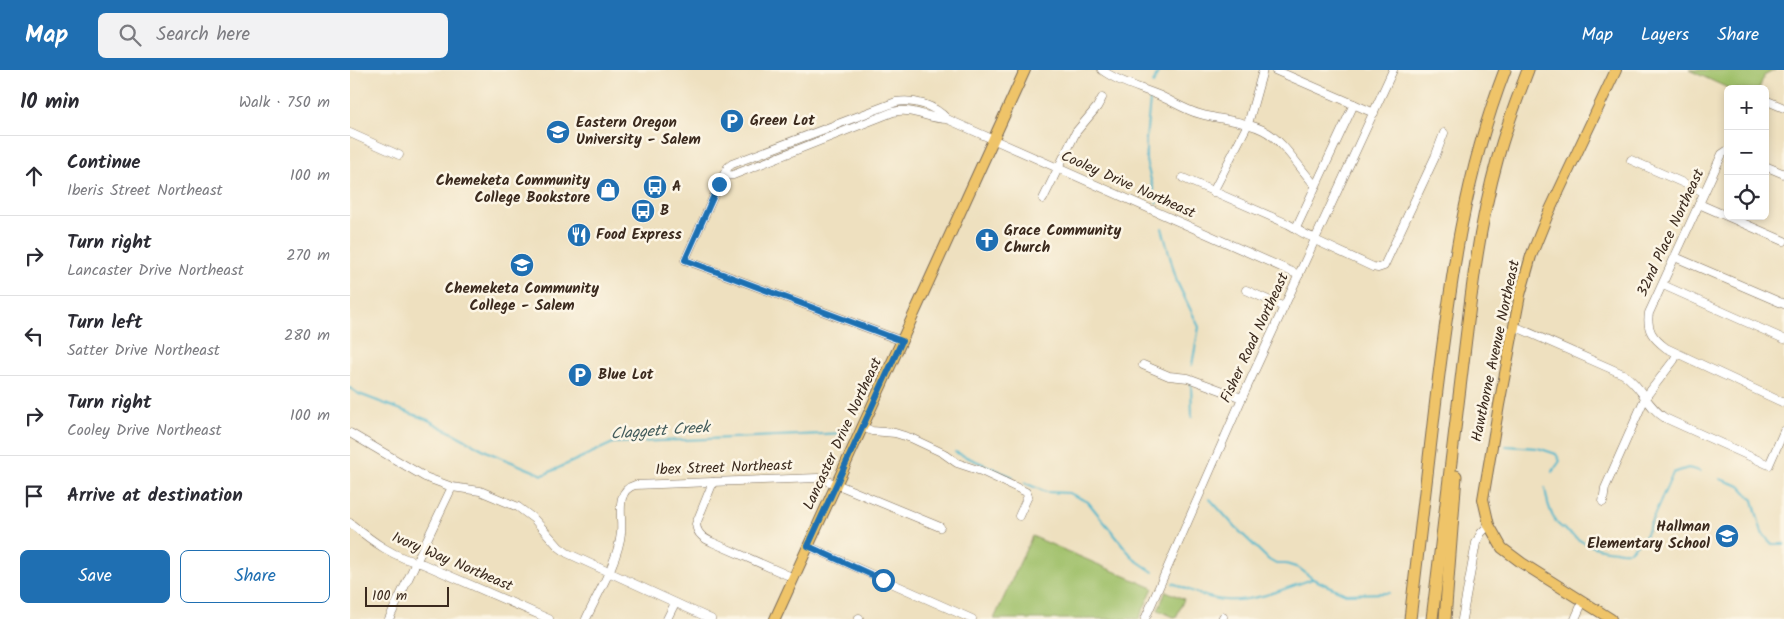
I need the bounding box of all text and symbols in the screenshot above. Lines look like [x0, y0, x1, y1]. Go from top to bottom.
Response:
search box [98, 13, 448, 58]
text: Map [25, 16, 68, 55]
text: Search here [156, 20, 250, 50]
icon: search [116, 21, 144, 49]
text: Map [1582, 21, 1613, 50]
text: Layers [1641, 21, 1689, 50]
text: Share [1717, 21, 1759, 50]
map controls [1724, 85, 1769, 220]
button: + [1724, 85, 1769, 130]
text: 10 min [20, 86, 80, 119]
text: Walk · 750 m [239, 90, 330, 115]
parking icon: Green Lot [719, 108, 745, 134]
place label: Green Lot [750, 109, 815, 133]
place label: Eastern Oregon University - Salem [576, 111, 701, 152]
school or university icon: Eastern Oregon University - Salem [545, 119, 571, 145]
button: − [1724, 130, 1769, 175]
street label: Cooley Drive Northeast [1057, 145, 1199, 226]
text: Continue [67, 148, 140, 178]
icon: ahead [20, 162, 48, 190]
text: 100 m [290, 163, 330, 188]
street label: 32nd Place Northeast [1631, 165, 1711, 301]
place label: Chemeketa Community College Bookstore [436, 169, 591, 210]
route end [708, 173, 731, 196]
bus stop icon: A [642, 174, 668, 200]
place label: A [672, 175, 681, 199]
button: locate [1724, 175, 1769, 220]
shop icon: Chemeketa Community College Bookstore [595, 177, 621, 203]
text: Iberis Street Northeast [67, 178, 223, 203]
bus stop icon: B [630, 198, 656, 224]
place label: B [660, 199, 669, 223]
place label: Grace Community Church [1004, 219, 1121, 260]
restaurant icon: Food Express [566, 222, 592, 248]
place label: Food Express [596, 223, 682, 247]
church icon: Grace Community Church [974, 227, 1000, 253]
text: Turn right [67, 228, 152, 258]
icon: right [20, 242, 48, 270]
text: 270 m [286, 243, 330, 268]
school or university icon: Chemeketa Community College - Salem [509, 252, 535, 278]
text: Lancaster Drive Northeast [67, 258, 244, 283]
street label: Hawthorne Avenue Northeast [1465, 258, 1527, 444]
street label: Fisher Road Northeast [1214, 269, 1296, 407]
place label: Chemeketa Community College - Salem [445, 277, 599, 318]
text: Turn left [67, 308, 142, 338]
icon: left [20, 322, 48, 350]
text: 280 m [284, 323, 330, 348]
text: Satter Drive Northeast [67, 338, 220, 363]
street label: Lancaster Drive Northeast [797, 354, 889, 514]
parking icon: Blue Lot [567, 362, 593, 388]
place label: Blue Lot [598, 363, 654, 387]
text: Turn right [67, 388, 152, 418]
icon: right [20, 402, 48, 430]
text: 100 m [290, 403, 330, 428]
water label: Claggett Creek [610, 415, 713, 447]
text: Cooley Drive Northeast [67, 418, 222, 443]
street label: Ibex Street Northeast [655, 454, 793, 482]
text: Arrive at destination [67, 481, 243, 511]
icon: arrive [20, 482, 48, 510]
place label: Hallman Elementary School [1587, 515, 1710, 556]
school or university icon: Hallman Elementary School [1714, 523, 1740, 549]
street label: Ivory Way Northeast [388, 526, 516, 598]
button: Save [20, 550, 170, 603]
button: Share [180, 550, 330, 603]
route start [872, 569, 895, 592]
scale bar [365, 584, 449, 607]
text: 100 m [372, 585, 407, 607]

